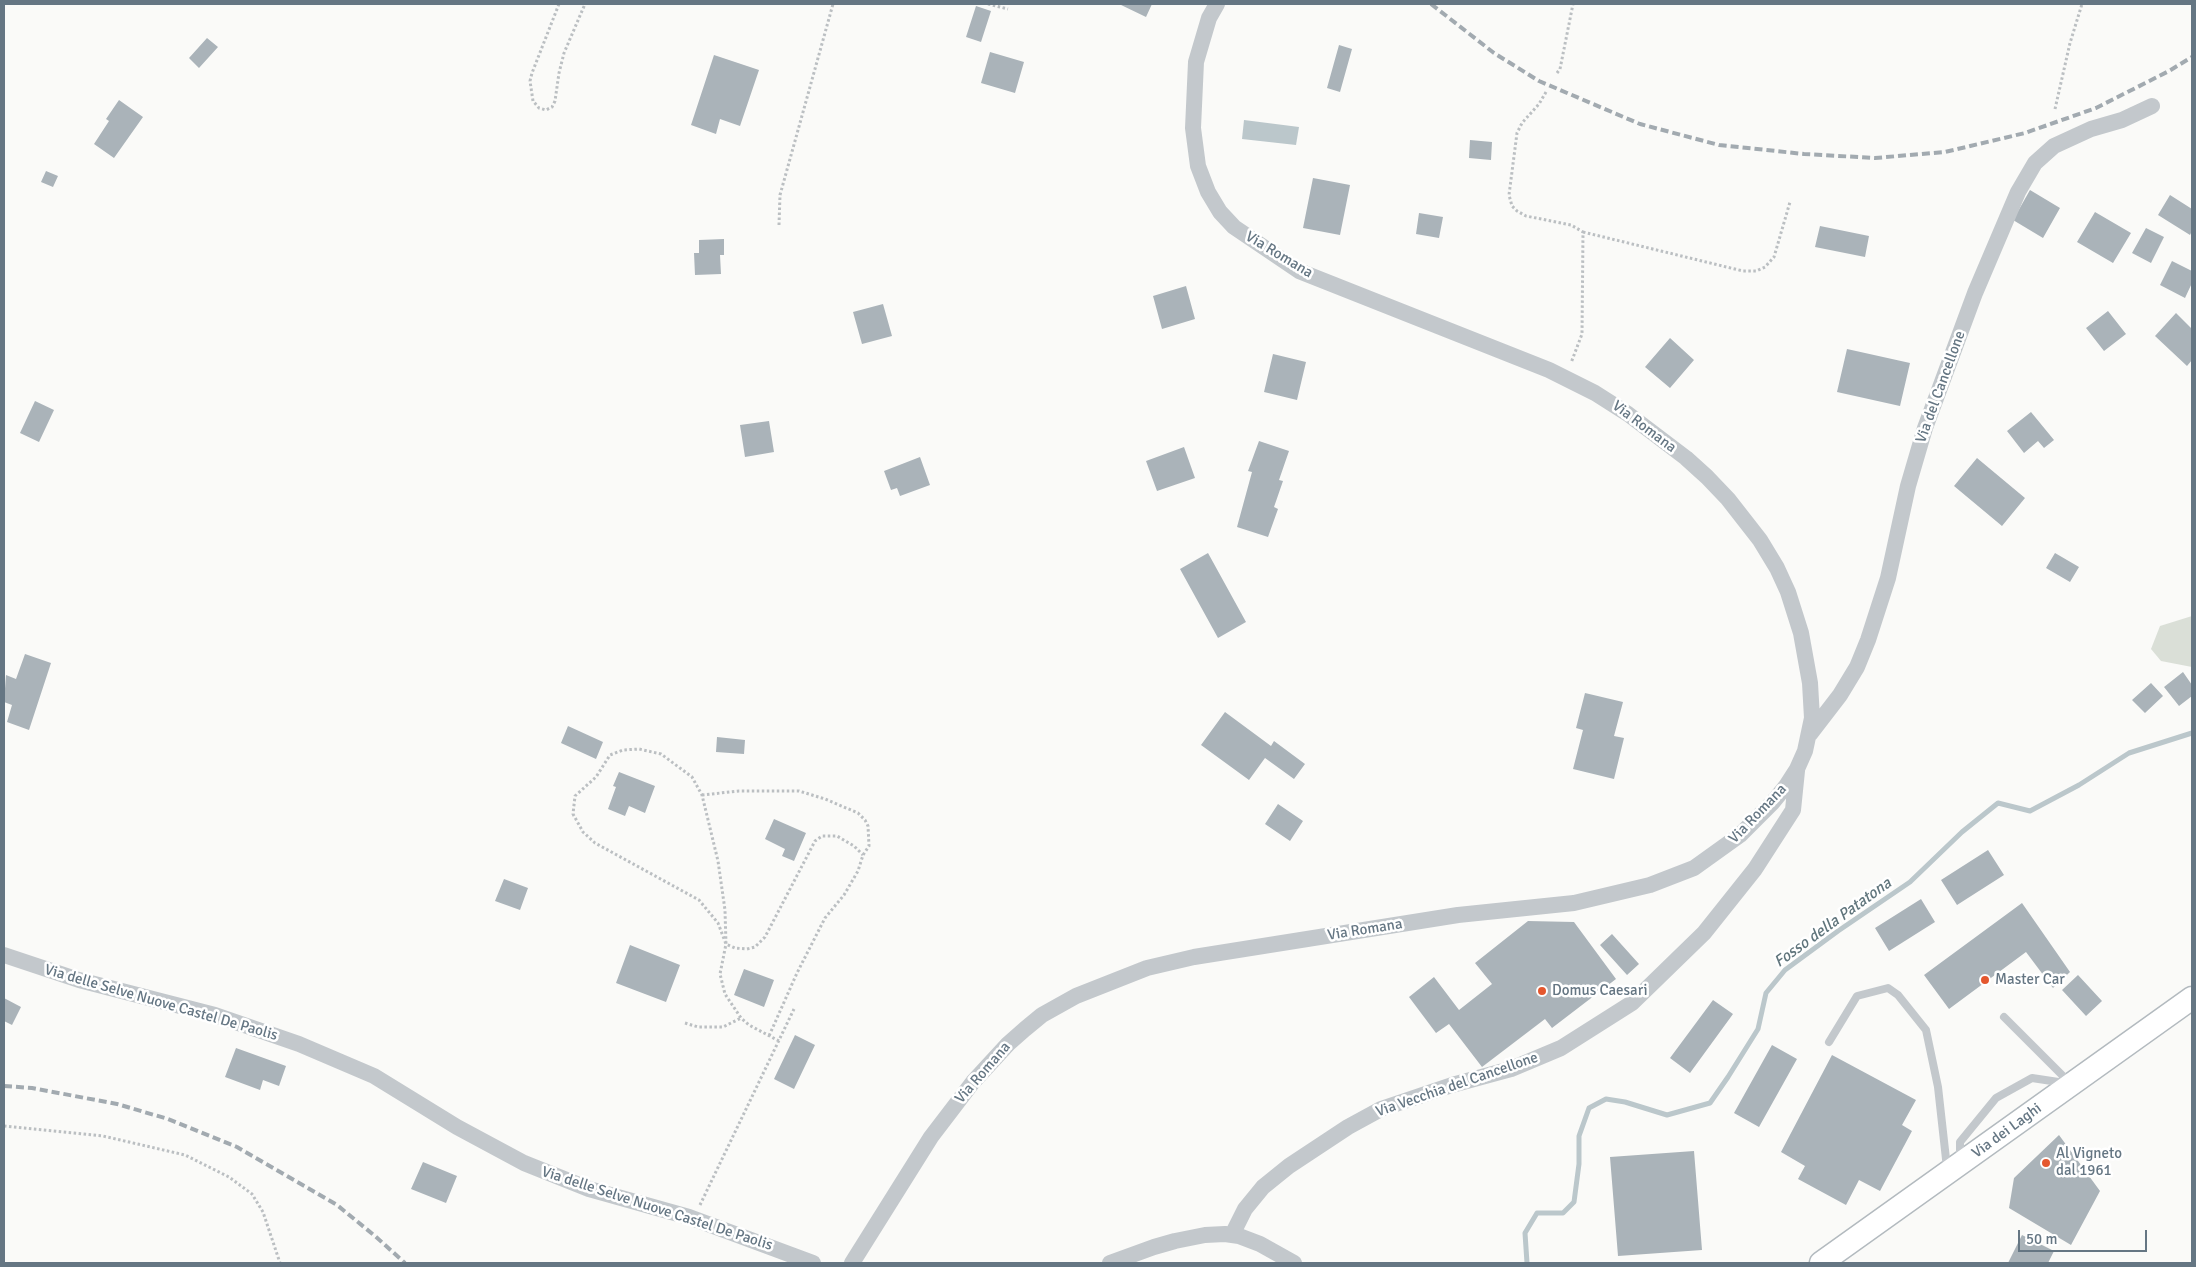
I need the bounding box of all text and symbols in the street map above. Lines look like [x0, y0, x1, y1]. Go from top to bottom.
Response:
street label: Via Romana [1242, 228, 1316, 282]
street label: Via del Cancellone [1912, 328, 1970, 446]
street label: Via Romana [1608, 397, 1680, 457]
street label: Via Romana [1725, 781, 1791, 847]
water label: Fosso della Patatona [1771, 874, 1895, 972]
street label: Via Romana [1326, 915, 1404, 945]
street label: Via delle Selve Nuove Castel De Paolis [42, 961, 280, 1045]
place label: Master Car [1995, 971, 2065, 989]
marker: Master Car [1979, 974, 1991, 986]
place label: Domus Caesari [1552, 982, 1648, 1000]
marker: Domus Caesari [1536, 985, 1548, 997]
street label: Via Romana [951, 1039, 1015, 1107]
street label: Via Vecchia del Cancellone [1373, 1049, 1541, 1121]
street label: Via dei Laghi [1969, 1100, 2045, 1162]
place label: Al Vigneto dal 1961 [2056, 1145, 2122, 1180]
marker: Al Vigneto dal 1961 [2040, 1157, 2052, 1169]
street label: Via delle Selve Nuove Castel De Paolis [539, 1163, 775, 1255]
scale bar [2021, 1220, 2150, 1252]
text: 50 m [2026, 1230, 2057, 1248]

